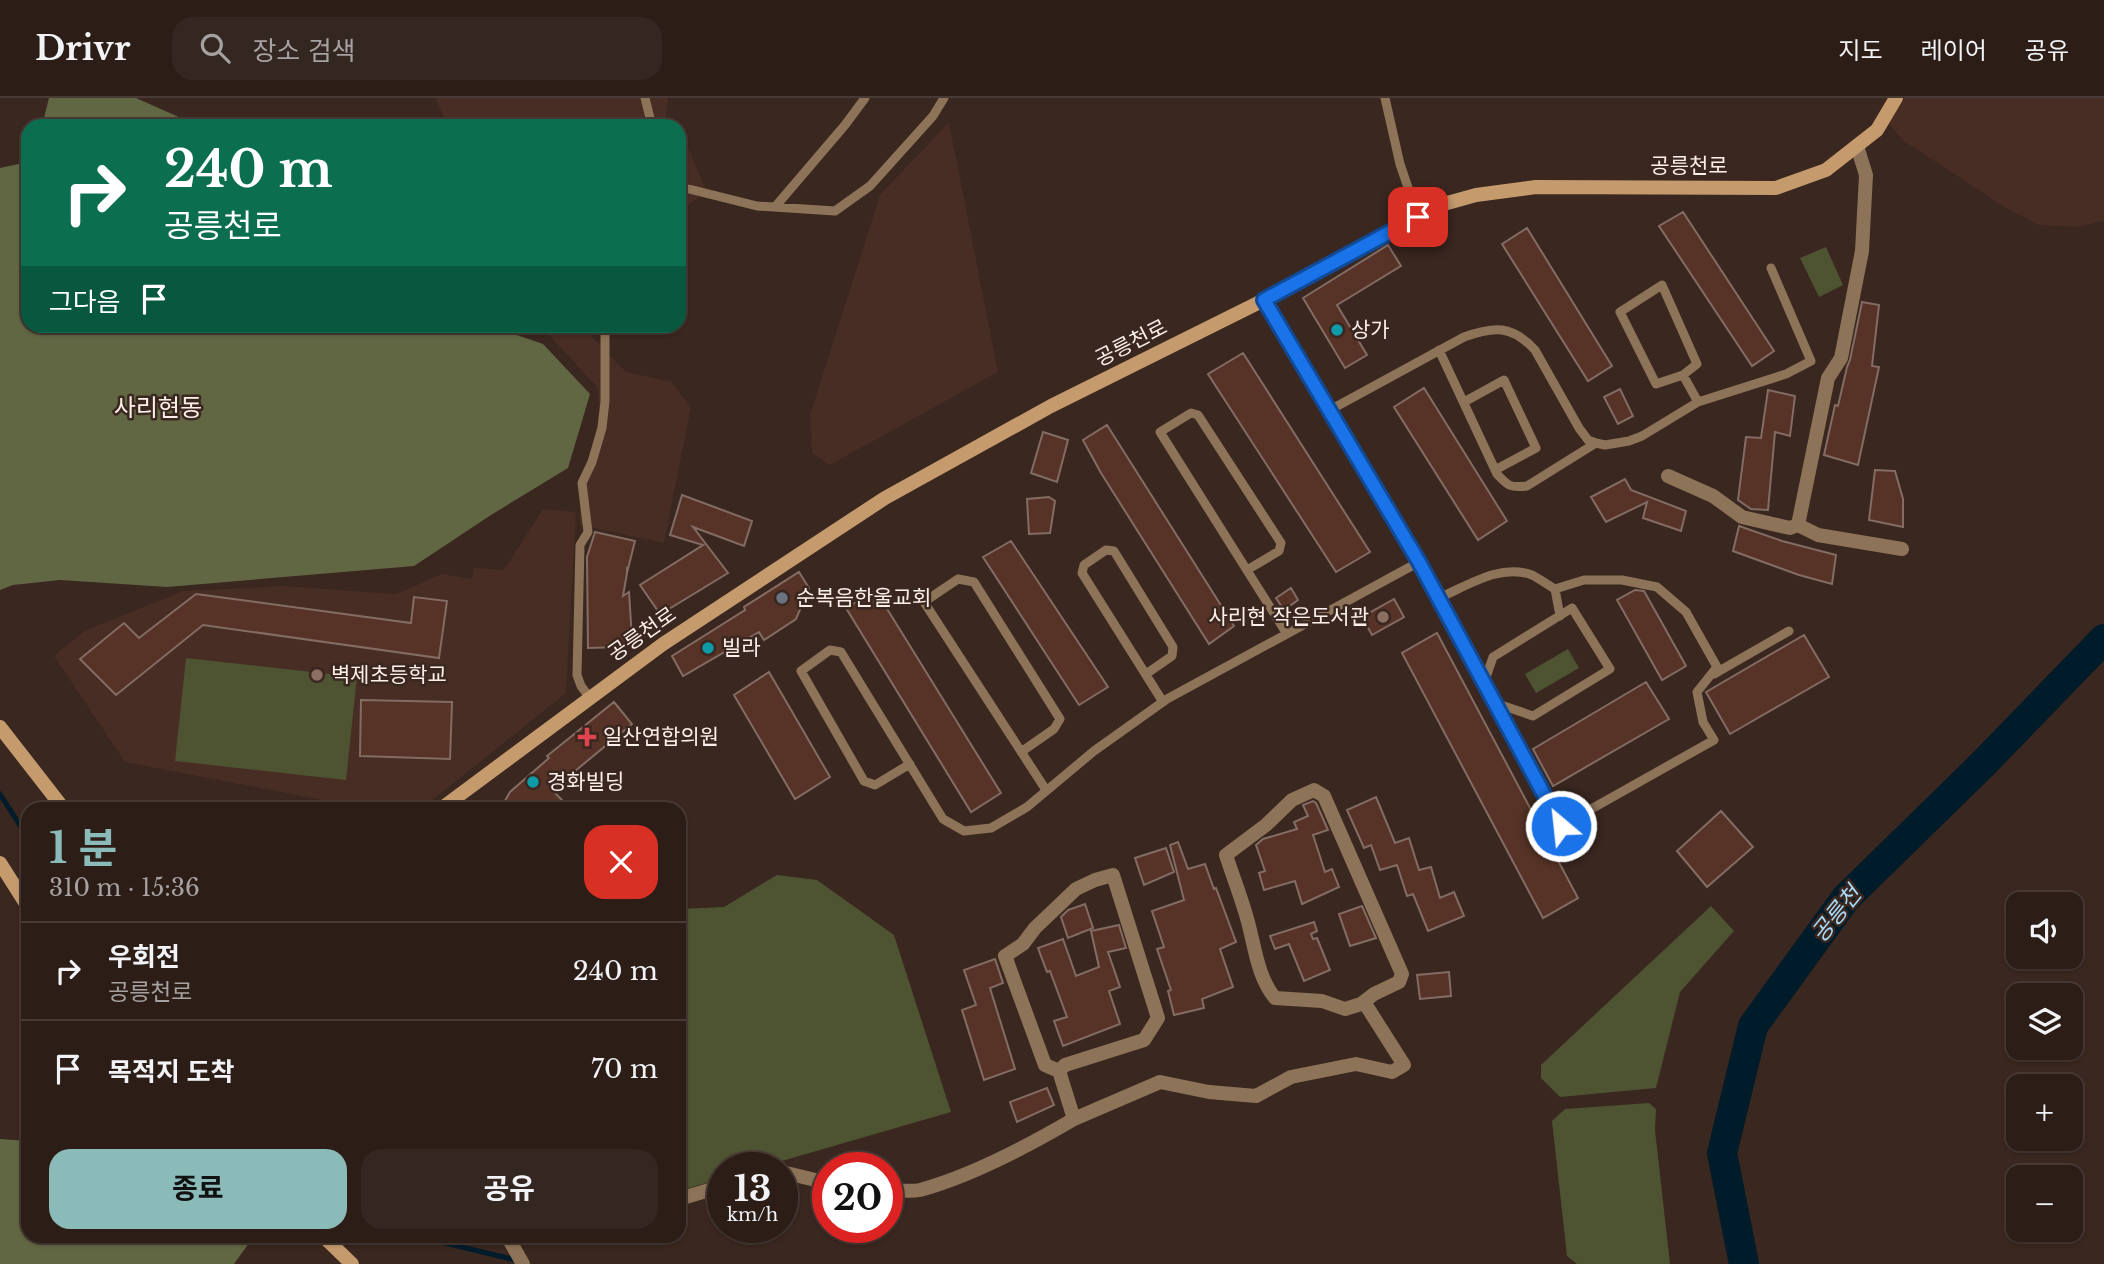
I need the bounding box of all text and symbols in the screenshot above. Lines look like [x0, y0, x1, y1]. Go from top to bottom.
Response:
search box [172, 17, 662, 80]
text: Drivr [35, 28, 130, 69]
icon: search [196, 29, 234, 67]
text: 장소 검색 [252, 35, 356, 67]
text: 지도 [1838, 36, 1883, 65]
text: 레이어 [1921, 36, 1987, 65]
text: 공유 [2025, 36, 2069, 65]
text: 240 m [164, 139, 333, 200]
icon: right [49, 147, 140, 238]
street label: 공릉천로 [1650, 153, 1728, 179]
pin [1388, 187, 1448, 247]
icon: arrive [1399, 198, 1437, 236]
text: 공릉천로 [164, 206, 282, 246]
icon: arrive [135, 280, 173, 318]
text: 그다음 [49, 286, 121, 318]
street label: 공릉천로 [1091, 314, 1171, 372]
place label: 상가 [1351, 317, 1390, 343]
marker: 상가 [1329, 322, 1345, 338]
district label: 사리현동 [114, 393, 202, 422]
place label: 순복음한울교회 [796, 585, 931, 611]
marker: 순복음한울교회 [774, 590, 790, 606]
street label: 공릉천로 [603, 601, 681, 667]
place label: 사리현 작은도서관 [1208, 604, 1369, 630]
marker: 사리현 작은도서관 [1375, 609, 1391, 625]
place label: 빌라 [722, 635, 761, 661]
marker: 빌라 [700, 640, 716, 656]
place label: 벽제초등학교 [331, 662, 447, 688]
marker: 벽제초등학교 [309, 667, 325, 683]
place label: 일산연합의원 [603, 724, 719, 750]
marker: 일산연합의원 [577, 727, 597, 747]
place label: 경화빌딩 [547, 769, 624, 795]
marker: 경화빌딩 [525, 774, 541, 790]
position arrow [1524, 789, 1598, 863]
text: 1 분 [49, 822, 117, 874]
button: close [584, 825, 658, 899]
text: 310 m · 15:36 [49, 874, 200, 902]
water label: 공릉천 [1805, 878, 1869, 947]
map controls [2006, 892, 2083, 1242]
button: sound [2006, 892, 2083, 969]
text: 우회전 [108, 941, 180, 973]
icon: right [49, 952, 87, 990]
text: 240 m [573, 955, 658, 987]
text: 공릉천로 [108, 978, 193, 1006]
button: layers [2006, 983, 2083, 1060]
icon: arrive [49, 1050, 87, 1088]
text: 70 m [591, 1053, 658, 1085]
text: 목적지 도착 [108, 1056, 235, 1088]
button: + [2006, 1074, 2083, 1151]
button: 종료 [49, 1149, 347, 1229]
button: 공유 [361, 1149, 658, 1229]
speed limit sign: 20 [812, 1152, 903, 1243]
button: − [2006, 1165, 2083, 1242]
text: 13 [734, 1167, 771, 1210]
text: km/h [727, 1204, 778, 1226]

